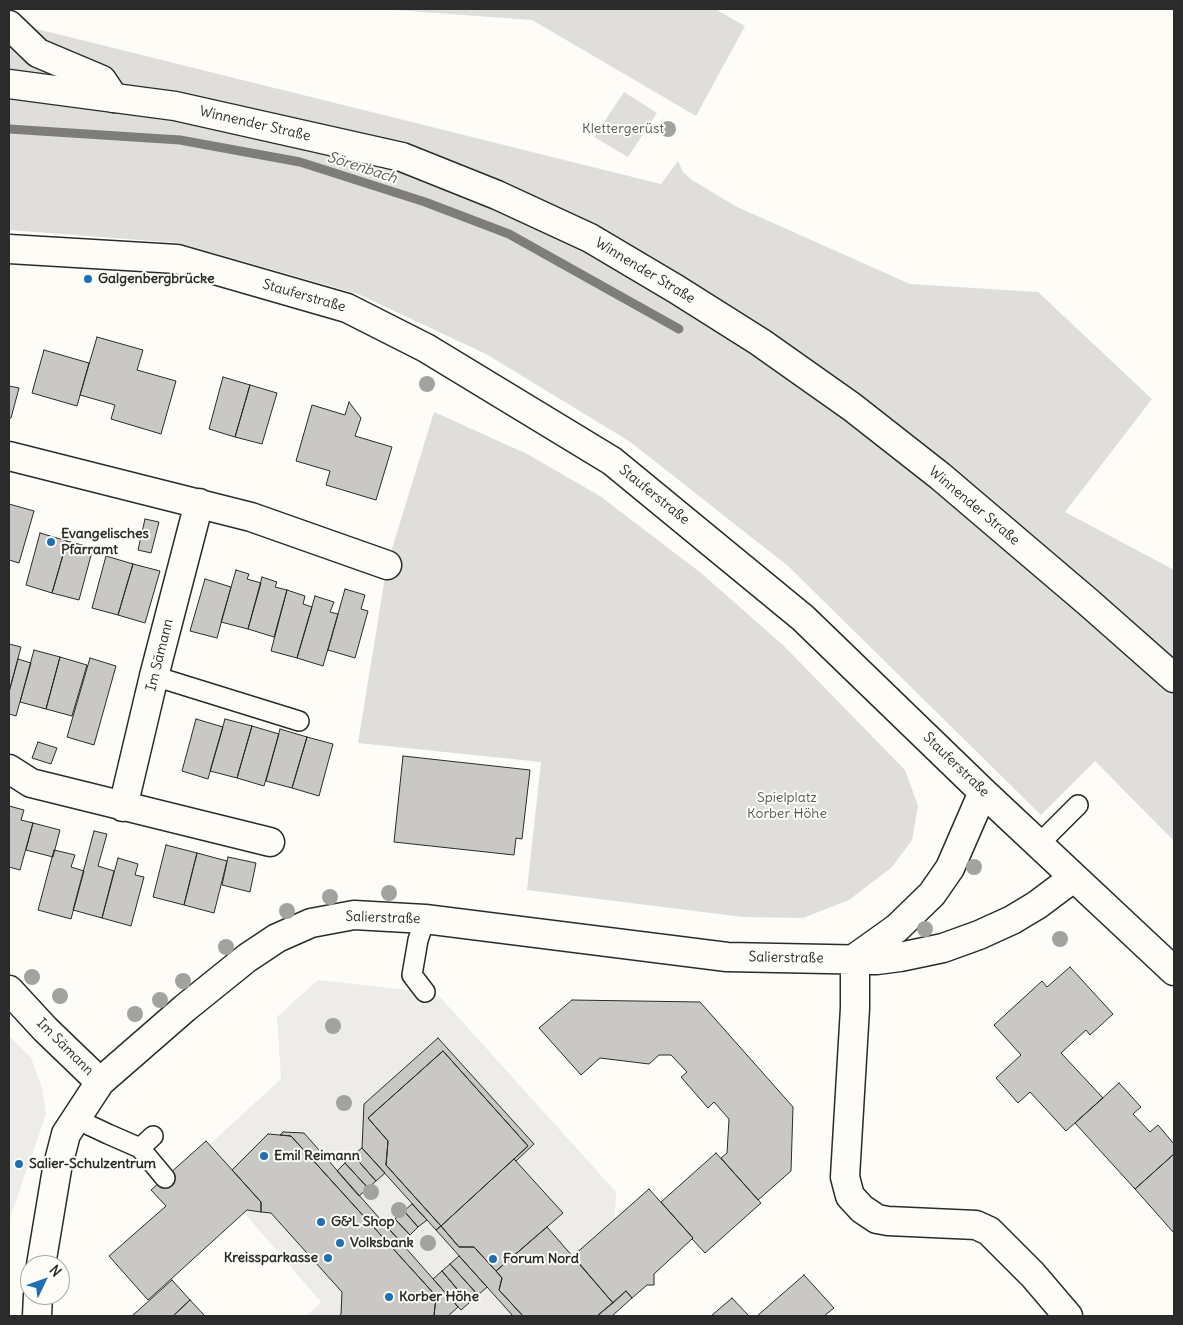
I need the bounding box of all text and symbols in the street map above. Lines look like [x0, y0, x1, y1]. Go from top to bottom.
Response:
street label: Winnender Straße [198, 103, 312, 145]
park label: Klettergerüst [582, 121, 664, 137]
water label: Sörenbach [325, 148, 399, 188]
street label: Winnender Straße [592, 235, 698, 307]
place label: Galgenbergbrücke [98, 271, 215, 287]
marker: Galgenbergbrücke [82, 273, 94, 285]
street label: Stauferstraße [261, 276, 347, 316]
street label: Stauferstraße [615, 462, 693, 528]
street label: Winnender Straße [925, 463, 1023, 549]
place label: Evangelisches Pfarramt [61, 526, 149, 558]
marker: Evangelisches Pfarramt [45, 536, 57, 548]
street label: Im Sämann [143, 617, 177, 693]
street label: Stauferstraße [919, 729, 993, 801]
park label: Spielplatz Korber Höhe [747, 790, 827, 822]
street label: Salierstraße [345, 908, 421, 928]
street label: Salierstraße [748, 949, 824, 967]
street label: Im Sämann [33, 1015, 97, 1079]
place label: Emil Reimann [274, 1148, 360, 1164]
marker: Emil Reimann [258, 1150, 270, 1162]
place label: Salier-Schulzentrum [29, 1156, 156, 1172]
marker: Salier-Schulzentrum [13, 1158, 25, 1170]
place label: G&L Shop [331, 1214, 394, 1230]
marker: G&L Shop [315, 1216, 327, 1228]
place label: Volksbank [350, 1235, 414, 1251]
marker: Volksbank [334, 1237, 346, 1249]
place label: Kreissparkasse [224, 1250, 318, 1266]
place label: Forum Nord [503, 1251, 579, 1267]
marker: Kreissparkasse [322, 1252, 334, 1264]
marker: Forum Nord [487, 1253, 499, 1265]
north arrow [20, 1255, 70, 1305]
text: N [45, 1261, 65, 1280]
place label: Korber Höhe [399, 1289, 479, 1305]
marker: Korber Höhe [383, 1291, 395, 1303]

